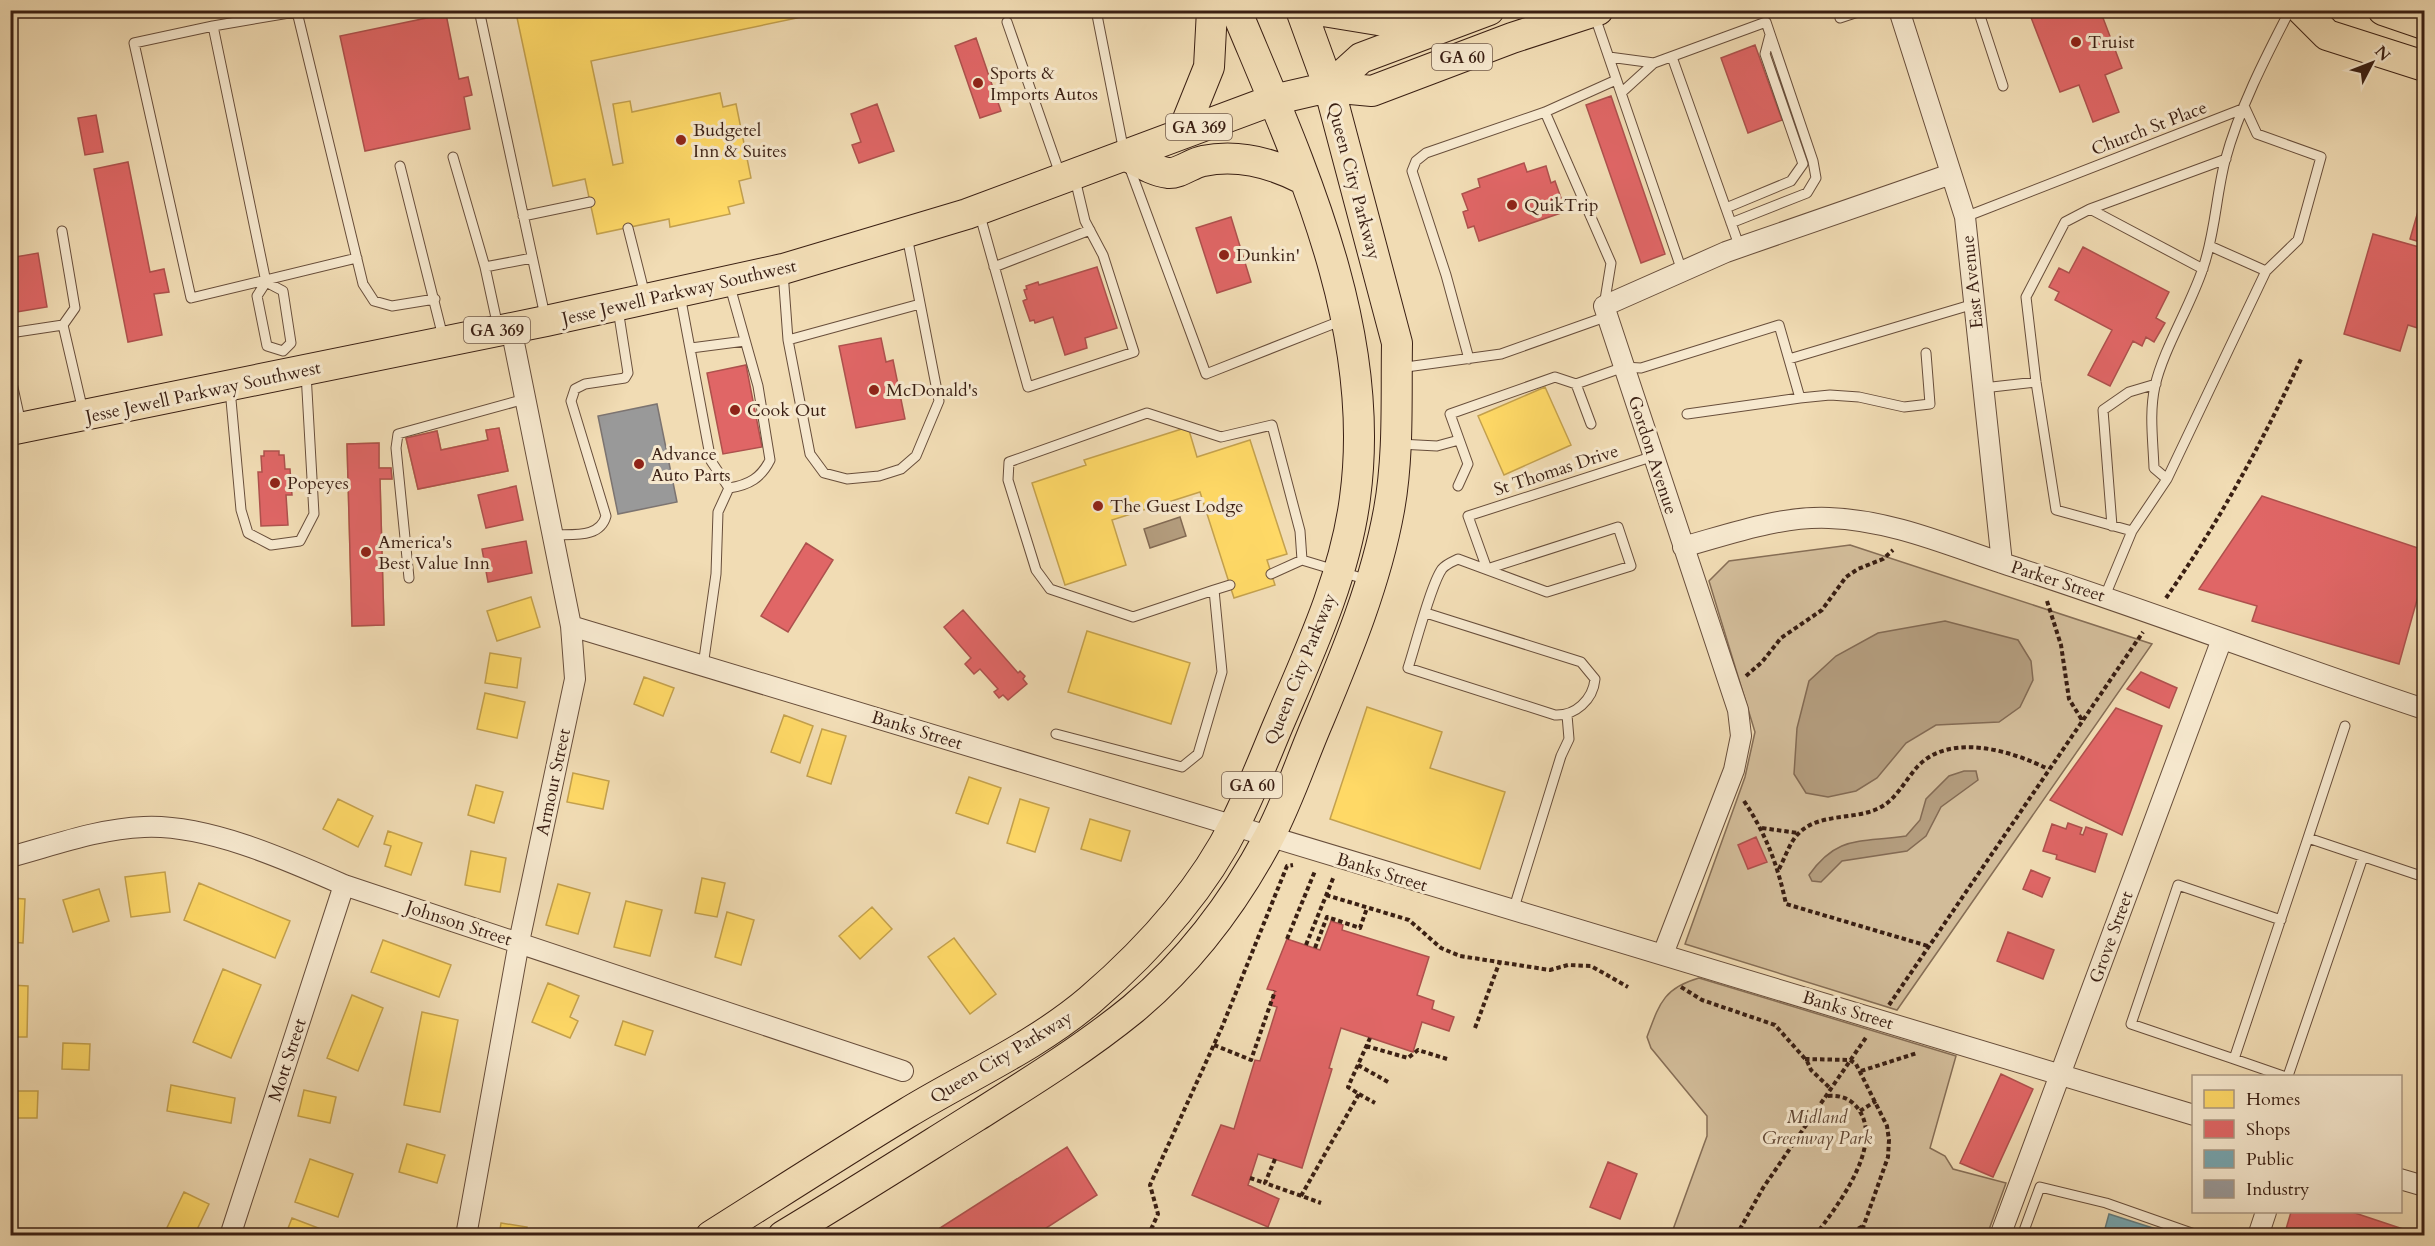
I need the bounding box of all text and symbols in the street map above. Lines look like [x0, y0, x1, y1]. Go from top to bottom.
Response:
place label: Truist [2088, 30, 2135, 55]
north arrow [2342, 33, 2402, 93]
marker: Truist [2069, 35, 2083, 49]
text: N [2370, 41, 2395, 66]
road number: GA 60 [1432, 44, 1492, 70]
place label: Sports & Imports Autos [990, 61, 1098, 107]
marker: Sports & Imports Autos [971, 76, 985, 90]
street label: Church St Place [2088, 95, 2211, 162]
street label: Queen City Parkway [1320, 100, 1387, 263]
road number: GA 369 [1166, 114, 1232, 140]
place label: Budgetel Inn & Suites [693, 118, 787, 164]
marker: Budgetel Inn & Suites [674, 133, 688, 147]
place label: QuikTrip [1524, 193, 1599, 218]
marker: QuikTrip [1505, 198, 1519, 212]
street label: East Avenue [1955, 234, 1990, 330]
place label: Dunkin' [1236, 243, 1300, 268]
marker: Dunkin' [1217, 248, 1231, 262]
street label: Jesse Jewell Parkway Southwest [557, 253, 799, 332]
road number: GA 369 [464, 317, 530, 343]
street label: Jesse Jewell Parkway Southwest [80, 355, 323, 430]
place label: McDonald's [886, 378, 978, 403]
marker: McDonald's [867, 383, 881, 397]
street label: Gordon Avenue [1622, 393, 1683, 518]
place label: Cook Out [747, 398, 826, 423]
marker: Cook Out [728, 403, 742, 417]
street label: St Thomas Drive [1491, 439, 1622, 502]
place label: Advance Auto Parts [651, 442, 731, 488]
marker: Advance Auto Parts [632, 457, 646, 471]
place label: Popeyes [287, 471, 349, 496]
marker: Popeyes [268, 476, 282, 490]
place label: The Guest Lodge [1110, 494, 1243, 519]
marker: The Guest Lodge [1091, 499, 1105, 513]
place label: America's Best Value Inn [378, 530, 491, 576]
marker: America's Best Value Inn [359, 545, 373, 559]
street label: Parker Street [2008, 555, 2108, 609]
street label: Queen City Parkway [1259, 589, 1343, 749]
street label: Banks Street [868, 705, 966, 756]
street label: Armour Street [530, 726, 577, 838]
road number: GA 60 [1222, 772, 1282, 798]
street label: Banks Street [1333, 847, 1431, 898]
street label: Grove Street [2083, 888, 2140, 987]
street label: Johnson Street [400, 894, 515, 952]
street label: Banks Street [1799, 985, 1897, 1036]
street label: Queen City Parkway [925, 1005, 1078, 1110]
street label: Mott Street [262, 1015, 313, 1105]
legend [2192, 1075, 2402, 1213]
text: Homes [2246, 1087, 2300, 1112]
park label: Midland Greenway Park [1762, 1105, 1872, 1151]
text: Shops [2246, 1117, 2290, 1142]
text: Public [2246, 1147, 2294, 1172]
text: Industry [2246, 1177, 2310, 1202]

